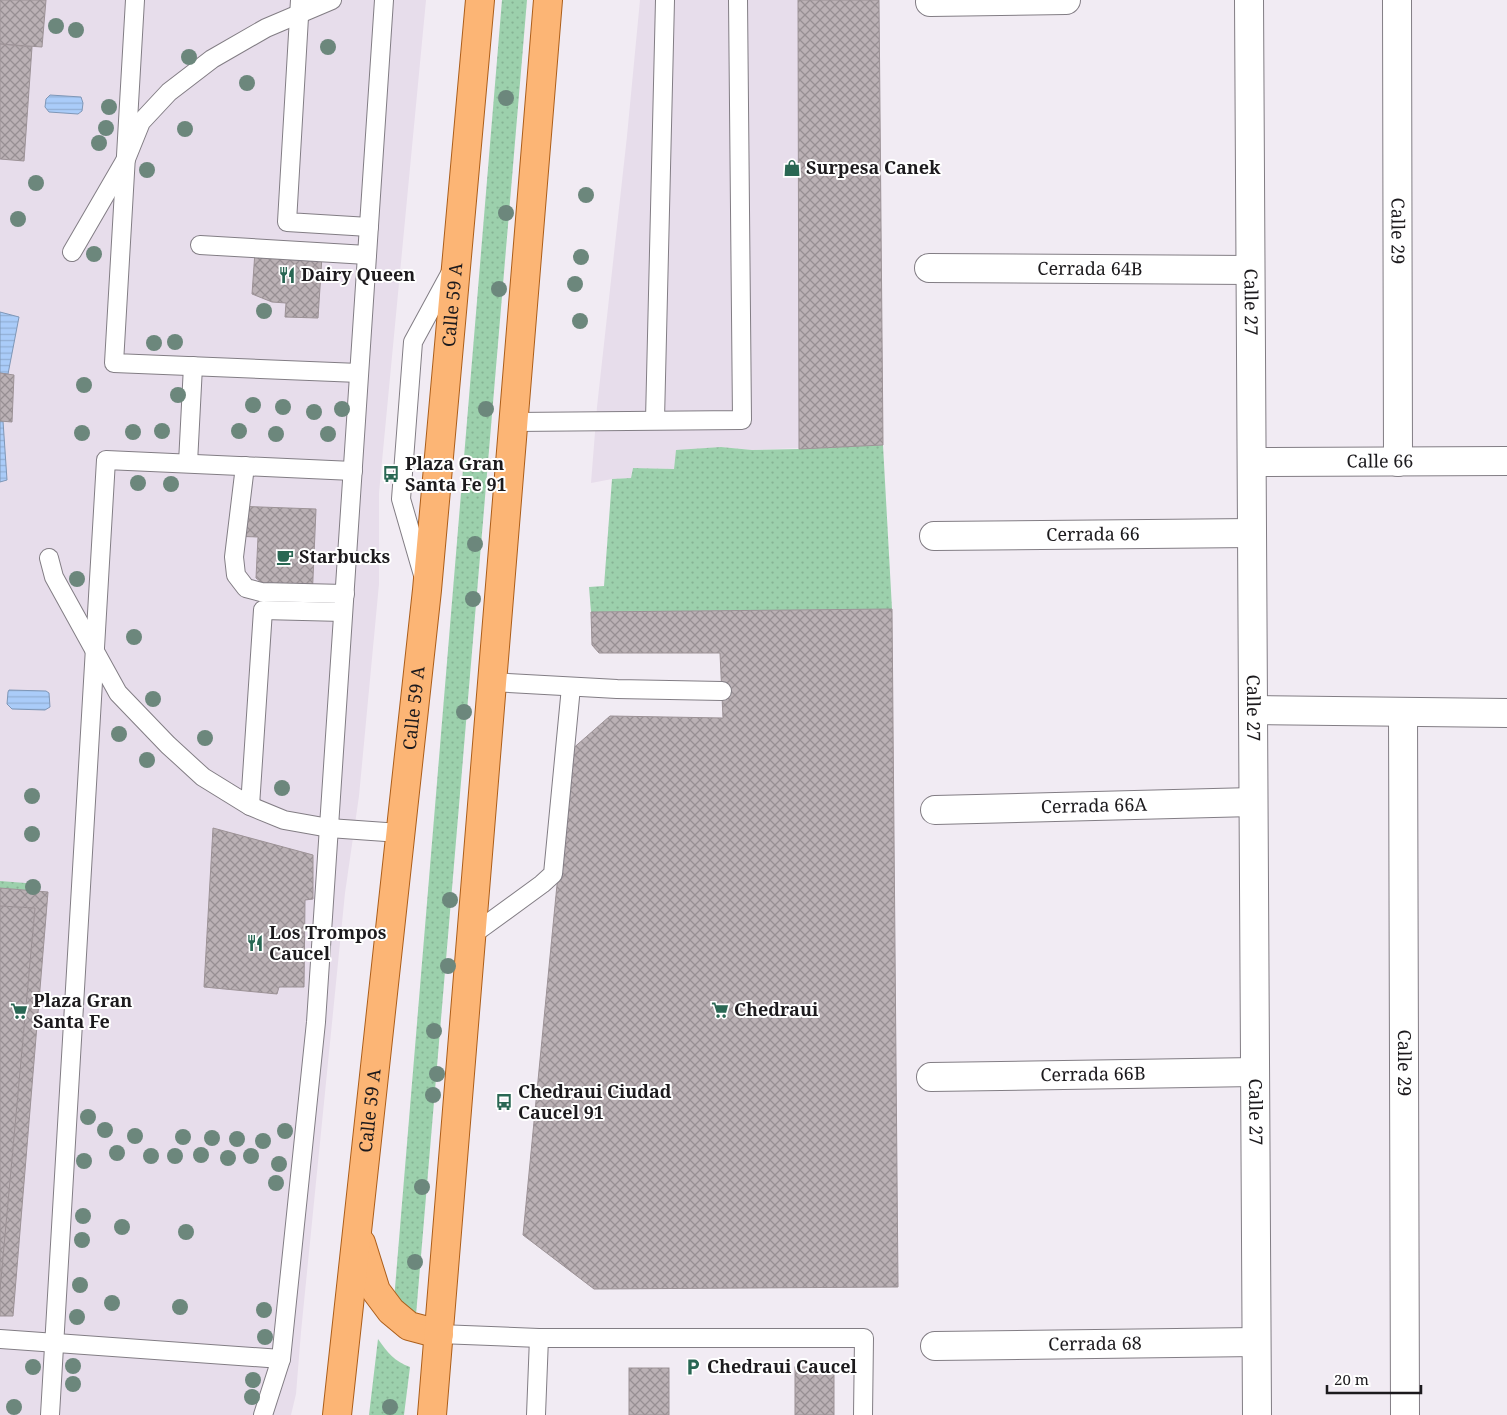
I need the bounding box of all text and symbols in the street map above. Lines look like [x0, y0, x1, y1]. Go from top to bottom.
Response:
place label: Surpesa Canek [806, 155, 941, 179]
shop icon: Surpesa Canek [782, 158, 802, 178]
street label: Calle 29 [1386, 198, 1411, 264]
street label: Cerrada 64B [1037, 256, 1143, 280]
place label: Dairy Queen [301, 262, 415, 286]
street label: Calle 59 A [436, 262, 467, 348]
restaurant icon: Dairy Queen [277, 265, 297, 285]
street label: Calle 27 [1240, 269, 1264, 335]
street label: Calle 66 [1347, 448, 1413, 473]
place label: Plaza Gran Santa Fe 91 [405, 451, 507, 496]
bus stop icon: Plaza Gran Santa Fe 91 [381, 464, 401, 484]
street label: Cerrada 66 [1046, 521, 1140, 546]
place label: Starbucks [299, 544, 391, 568]
cafe icon: Starbucks [275, 547, 295, 567]
street label: Calle 59 A [397, 665, 430, 751]
street label: Calle 27 [1242, 674, 1266, 741]
street label: Cerrada 66A [1041, 792, 1148, 818]
place label: Los Trompos Caucel [269, 920, 387, 965]
restaurant icon: Los Trompos Caucel [245, 933, 265, 953]
place label: Plaza Gran Santa Fe [33, 988, 132, 1033]
place label: Chedraui [734, 997, 819, 1021]
supermarket icon: Chedraui [710, 1000, 730, 1020]
supermarket icon: Plaza Gran Santa Fe [9, 1001, 29, 1021]
street label: Calle 29 [1393, 1030, 1417, 1096]
street label: Cerrada 66B [1040, 1061, 1146, 1086]
street label: Calle 59 A [353, 1067, 386, 1154]
street label: Calle 27 [1244, 1078, 1268, 1145]
place label: Chedraui Ciudad Caucel 91 [518, 1079, 672, 1124]
bus stop icon: Chedraui Ciudad Caucel 91 [494, 1092, 514, 1112]
street label: Cerrada 68 [1048, 1330, 1142, 1356]
place label: Chedraui Caucel [707, 1354, 858, 1378]
parking icon: Chedraui Caucel [683, 1357, 703, 1377]
scale bar [1327, 1362, 1421, 1394]
text: 20 m [1334, 1369, 1369, 1389]

